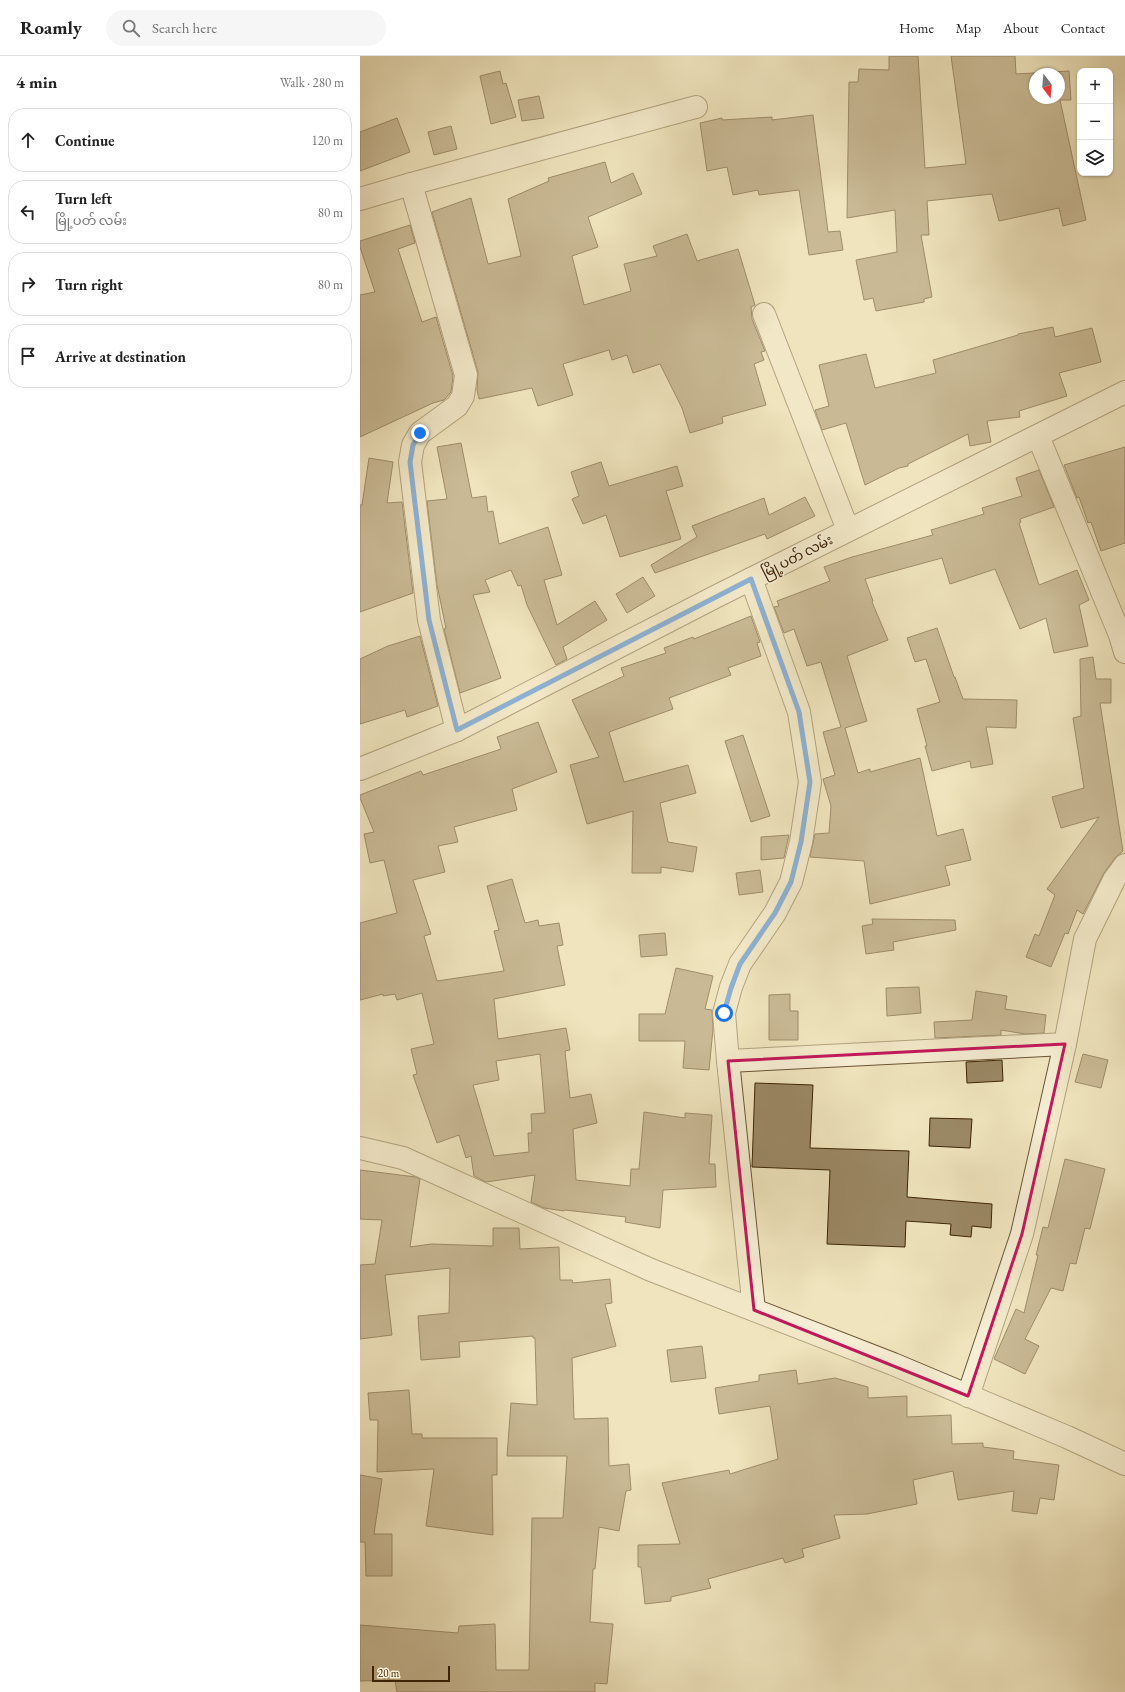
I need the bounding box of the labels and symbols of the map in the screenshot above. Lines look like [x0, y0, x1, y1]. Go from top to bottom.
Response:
north arrow [1029, 68, 1065, 104]
route end [411, 424, 429, 442]
street label: မြို့ပတ် လမ်း [758, 530, 837, 584]
route start [715, 1004, 733, 1022]
scale bar [372, 1664, 450, 1683]

